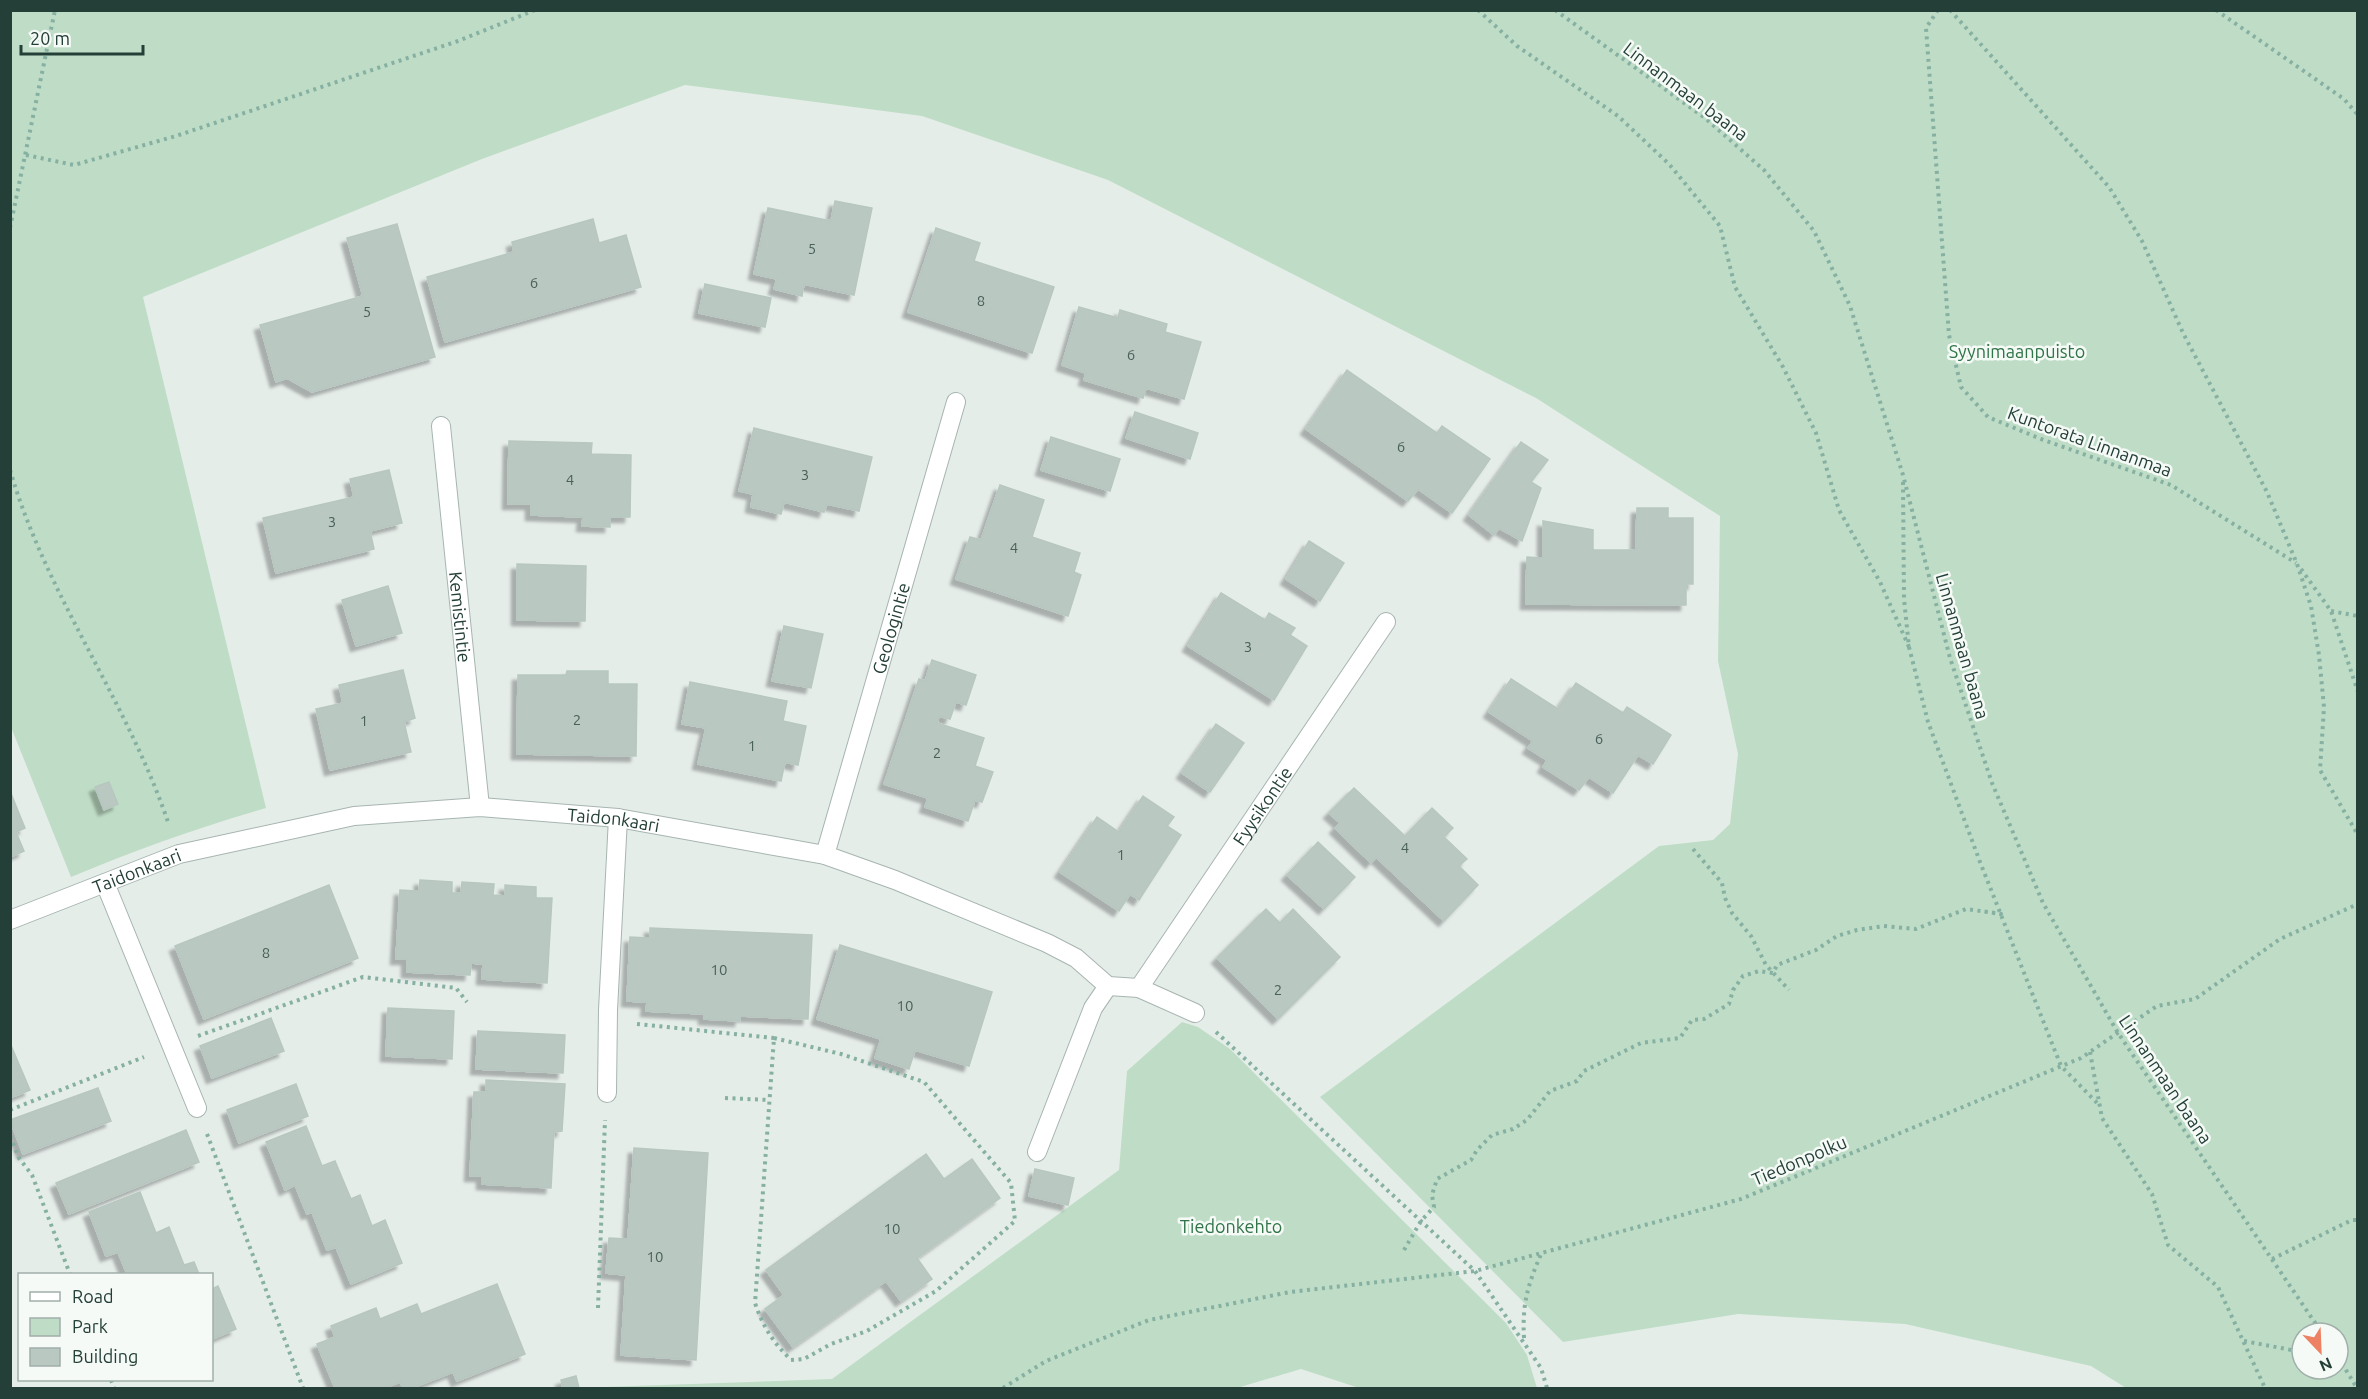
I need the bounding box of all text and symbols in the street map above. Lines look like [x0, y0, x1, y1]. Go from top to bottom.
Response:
scale bar [21, 18, 142, 56]
text: 20 m [30, 28, 70, 48]
street label: Linnanmaan baana [1620, 38, 1752, 144]
house number: 5 [808, 240, 816, 257]
house number: 6 [530, 274, 538, 291]
house number: 8 [977, 292, 985, 309]
house number: 5 [363, 303, 371, 320]
park label: Syynimaanpuisto [1949, 341, 2085, 361]
house number: 6 [1127, 346, 1135, 363]
street label: Kuntorata Linnanmaa [2005, 402, 2175, 480]
house number: 6 [1397, 438, 1405, 455]
house number: 3 [801, 466, 809, 483]
house number: 4 [566, 471, 574, 488]
house number: 3 [328, 513, 336, 530]
house number: 4 [1010, 539, 1018, 556]
street label: Kemistintie [446, 570, 475, 664]
street label: Linnanmaan baana [1933, 571, 1993, 721]
street label: Geologintie [868, 580, 913, 676]
house number: 3 [1244, 638, 1252, 655]
house number: 2 [573, 711, 581, 728]
house number: 1 [360, 712, 368, 729]
house number: 6 [1595, 730, 1603, 747]
house number: 1 [748, 737, 756, 754]
house number: 2 [933, 744, 941, 761]
street label: Fyysikontie [1229, 763, 1296, 849]
street label: Taidonkaari [567, 804, 661, 835]
house number: 4 [1401, 839, 1409, 856]
street label: Taidonkaari [90, 844, 184, 897]
house number: 1 [1117, 846, 1125, 863]
house number: 8 [262, 944, 270, 961]
house number: 10 [711, 961, 727, 978]
house number: 2 [1274, 981, 1282, 998]
house number: 10 [897, 997, 913, 1014]
street label: Linnanmaan baana [2116, 1011, 2216, 1147]
street label: Tiedonpolku [1749, 1131, 1849, 1189]
park label: Tiedonkehto [1180, 1216, 1282, 1236]
house number: 10 [884, 1220, 900, 1237]
house number: 10 [647, 1248, 663, 1265]
legend [18, 1273, 213, 1381]
text: Road [72, 1286, 114, 1306]
text: Park [72, 1316, 108, 1336]
north arrow [2290, 1321, 2350, 1381]
text: Building [72, 1346, 138, 1366]
text: N [2317, 1354, 2335, 1375]

